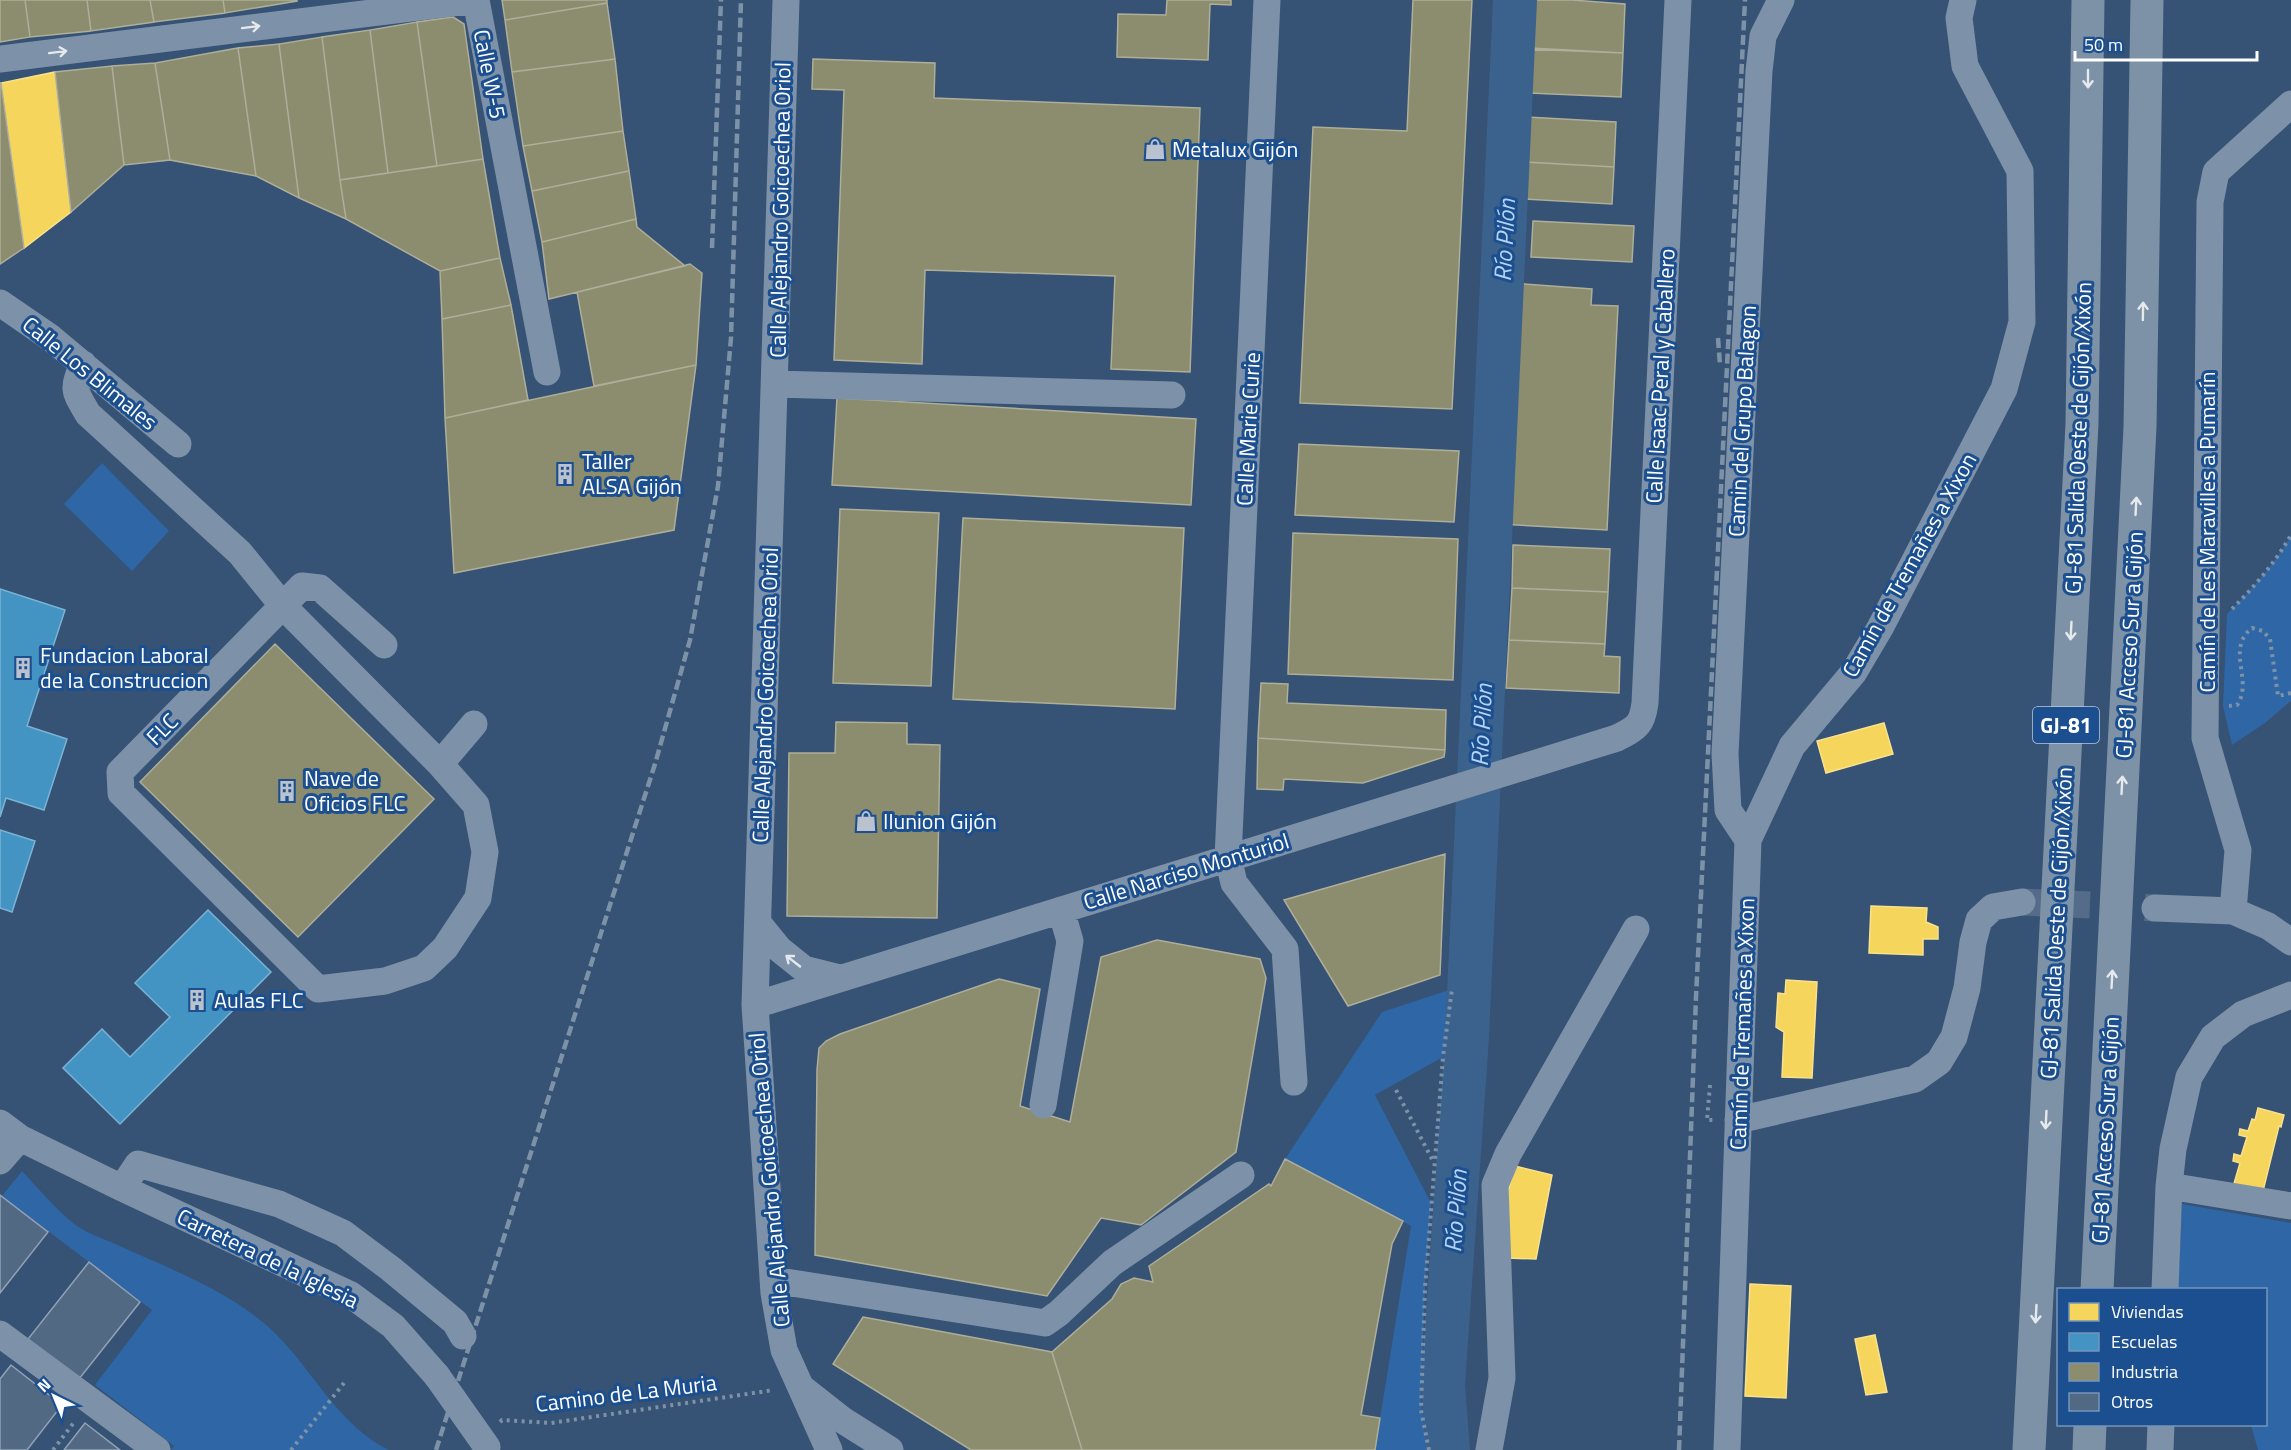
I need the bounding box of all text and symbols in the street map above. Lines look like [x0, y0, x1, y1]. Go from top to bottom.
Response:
one-way arrow [241, 21, 261, 32]
scale bar [2075, 24, 2256, 62]
street label: Calle W-5 [465, 27, 515, 121]
text: 50 m [2084, 31, 2123, 58]
one-way arrow [48, 46, 67, 57]
street label: Calle Alejandro Goicoechea Oriol [760, 62, 800, 358]
one-way arrow [2082, 69, 2094, 89]
place label: Metalux Gijón [1172, 132, 1298, 166]
shop icon: Metalux Gijón [1143, 137, 1167, 161]
water label: Río Pilón [1484, 197, 1524, 282]
street label: Calle Isaac Peral y Caballero [1636, 248, 1684, 504]
street label: GJ-81 Salida Oeste de Gijón/Xixón [2056, 281, 2100, 595]
one-way arrow [2137, 302, 2149, 322]
street label: Camin del Grupo Balagon [1719, 304, 1765, 538]
street label: Calle Los Blimales [15, 308, 165, 438]
street label: Calle Marie Curie [1227, 351, 1269, 507]
street label: Camín de Les Maravilles a Pumarín [2190, 371, 2224, 693]
place label: Taller ALSA Gijón [582, 444, 682, 503]
street label: Camín de Tremañes a Xixon [1833, 447, 1985, 683]
building icon: Taller ALSA Gijón [553, 462, 577, 486]
one-way arrow [2131, 497, 2142, 516]
street label: GJ-81 Acceso Sur a Gijón [2106, 531, 2152, 759]
street label: Calle Alejandro Goicoechea Oriol [743, 547, 787, 843]
one-way arrow [2066, 621, 2077, 641]
place label: Fundacion Laboral de la Construccion [40, 638, 208, 697]
building icon: Fundacion Laboral de la Construccion [11, 656, 35, 680]
water label: Río Pilón [1461, 682, 1501, 767]
street label: FLC [138, 705, 186, 753]
road number: GJ-81 [2033, 707, 2099, 743]
place label: Nave de Oficios FLC [304, 761, 405, 820]
street label: GJ-81 Salida Oeste de Gijón/Xixón [2031, 766, 2081, 1080]
one-way arrow [2117, 775, 2128, 795]
building icon: Nave de Oficios FLC [275, 779, 299, 803]
place label: Ilunion Gijón [883, 804, 997, 838]
shop icon: Ilunion Gijón [854, 809, 878, 833]
street label: Calle Narciso Monturiol [1079, 823, 1293, 919]
street label: Camín de Tremañes a Xixon [1721, 897, 1763, 1151]
one-way arrow [786, 954, 802, 967]
one-way arrow [2107, 970, 2118, 990]
place label: Aulas FLC [214, 983, 304, 1017]
building icon: Aulas FLC [185, 988, 209, 1012]
street label: GJ-81 Acceso Sur a Gijón [2082, 1016, 2128, 1244]
street label: Calle Alejandro Goicoechea Oriol [739, 1031, 799, 1329]
one-way arrow [2041, 1109, 2052, 1129]
water label: Río Pilón [1434, 1167, 1476, 1253]
street label: Carretera de la Iglesia [171, 1199, 365, 1317]
legend [2057, 1288, 2267, 1426]
text: Viviendas [2111, 1298, 2184, 1325]
one-way arrow [2031, 1304, 2042, 1324]
text: Escuelas [2111, 1328, 2177, 1355]
text: Industria [2111, 1358, 2178, 1385]
street label: Camino de La Muria [534, 1365, 718, 1421]
north arrow [24, 1366, 84, 1426]
text: N [32, 1372, 56, 1398]
text: Otros [2111, 1388, 2153, 1415]

